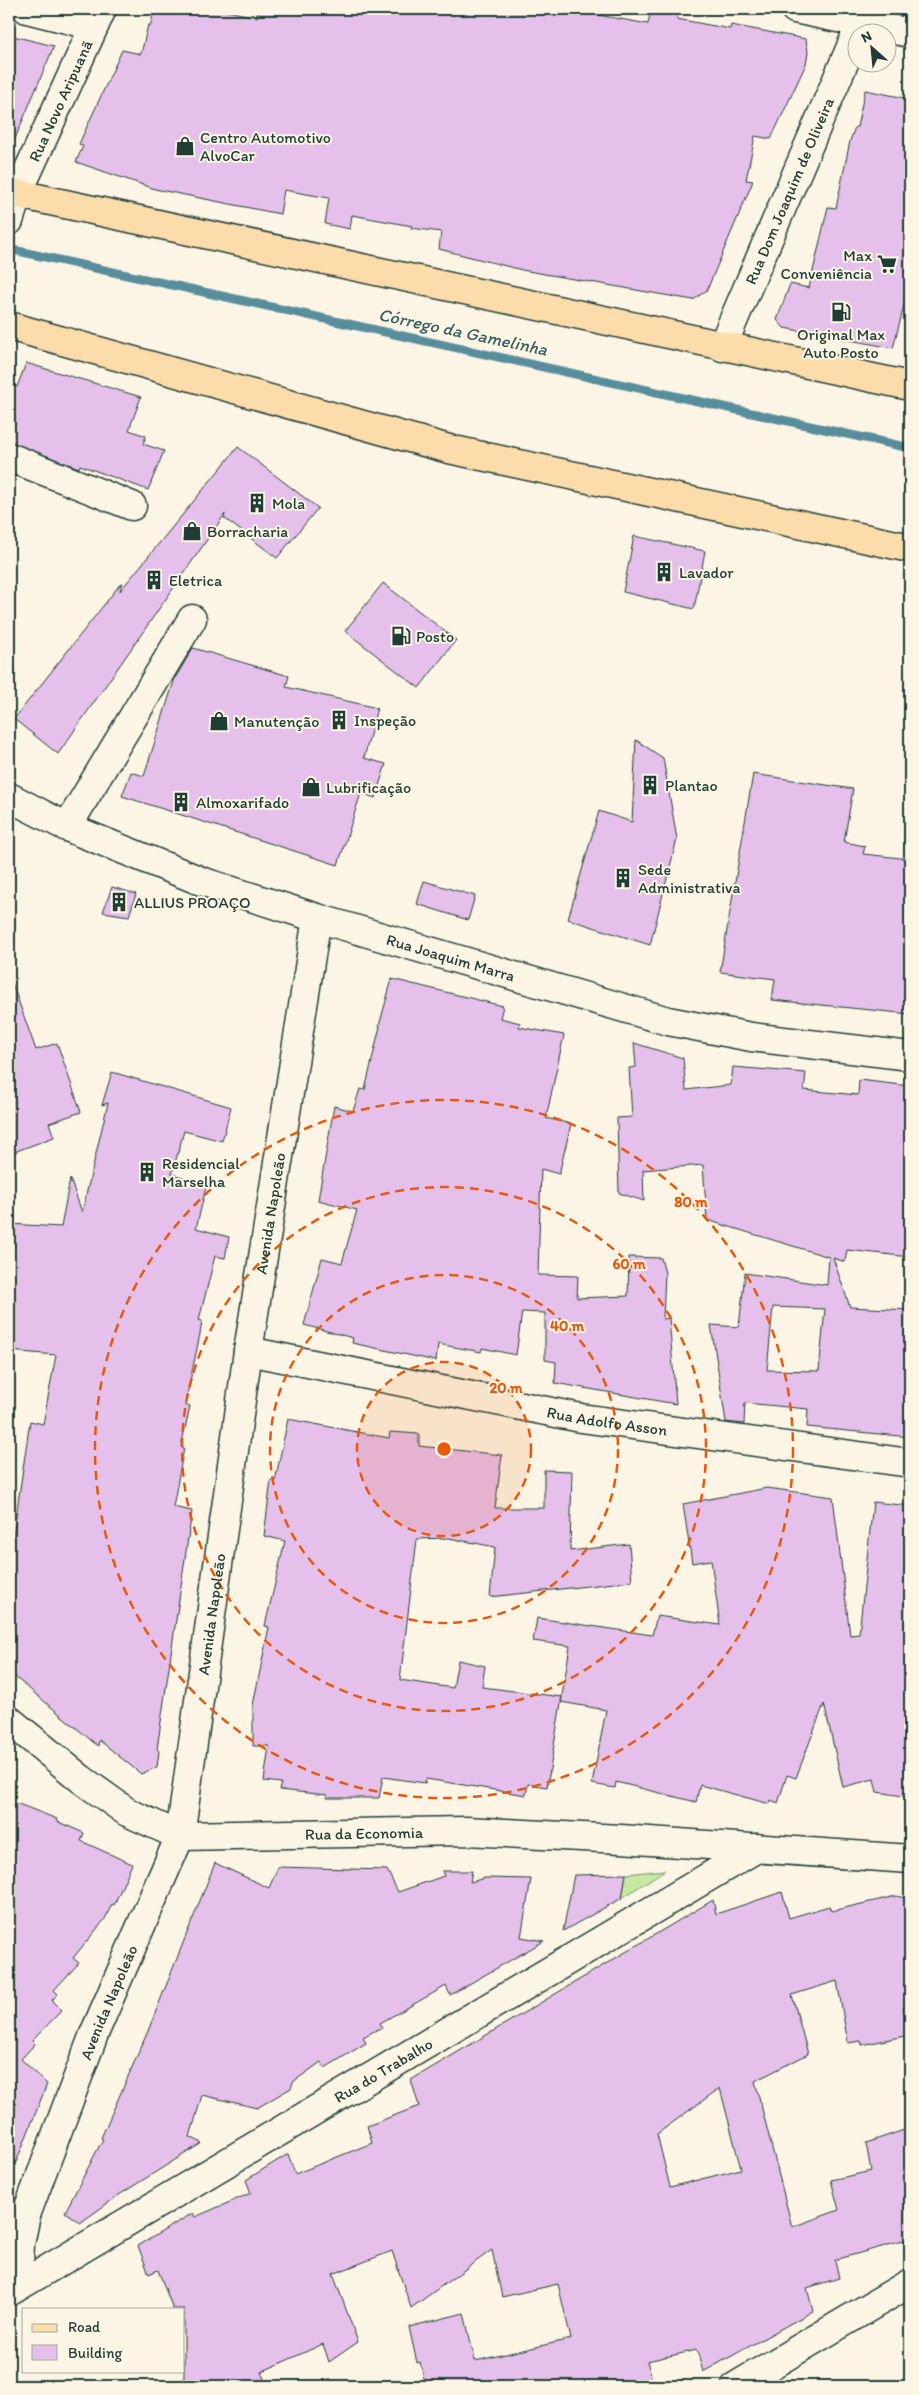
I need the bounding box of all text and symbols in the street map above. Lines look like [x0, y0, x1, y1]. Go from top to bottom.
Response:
north arrow [846, 22, 896, 72]
text: N [858, 27, 874, 47]
street label: Rua Novo Aripuanã [25, 36, 97, 165]
street label: Rua Dom Joaquim de Oliveira [741, 94, 838, 287]
place label: Centro Automotivo AlvoCar [200, 128, 331, 165]
shop icon: Centro Automotivo AlvoCar [174, 135, 196, 157]
place label: Max Conveniência [780, 246, 872, 283]
supermarket icon: Max Conveniência [876, 253, 898, 275]
fuel station icon: Original Max Auto Posto [830, 301, 852, 323]
water label: Córrego da Gamelinha [376, 303, 550, 361]
place label: Original Max Auto Posto [797, 325, 886, 362]
building icon: Mola [246, 492, 268, 514]
place label: Mola [272, 494, 305, 513]
shop icon: Borracharia [181, 520, 203, 542]
place label: Borracharia [207, 522, 288, 541]
building icon: Lavador [653, 561, 675, 583]
place label: Lavador [679, 563, 734, 582]
building icon: Eletrica [143, 569, 165, 591]
place label: Eletrica [169, 571, 223, 590]
fuel station icon: Posto [390, 625, 412, 647]
place label: Posto [416, 627, 454, 646]
building icon: Inspeção [328, 709, 350, 731]
shop icon: Manutenção [208, 710, 230, 732]
place label: Inspeção [354, 711, 416, 730]
place label: Manutenção [234, 712, 320, 731]
building icon: Plantao [639, 774, 661, 796]
shop icon: Lubrificação [300, 776, 322, 798]
place label: Plantao [665, 776, 718, 795]
place label: Lubrificação [326, 778, 411, 797]
building icon: Almoxarifado [170, 791, 192, 813]
place label: Almoxarifado [196, 793, 289, 812]
place label: Sede Administrativa [638, 860, 740, 897]
building icon: Sede Administrativa [612, 867, 634, 889]
building icon: ALLIUS PROAÇO [108, 891, 130, 913]
place label: ALLIUS PROAÇO [134, 893, 251, 912]
street label: Rua Joaquim Marra [384, 930, 517, 986]
street label: Avenida Napoleão [251, 1151, 289, 1276]
place label: Residencial Marselha [162, 1154, 240, 1191]
building icon: Residencial Marselha [136, 1161, 158, 1183]
text: 80 m [674, 1193, 708, 1211]
text: 60 m [612, 1255, 646, 1273]
text: 40 m [550, 1317, 585, 1335]
text: 20 m [489, 1379, 523, 1397]
street label: Rua Adolfo Asson [545, 1402, 668, 1440]
centre of rings [435, 1440, 453, 1458]
street label: Avenida Napoleão [194, 1552, 230, 1676]
street label: Rua da Economia [305, 1823, 424, 1844]
street label: Avenida Napoleão [76, 1942, 142, 2062]
street label: Rua do Trabalho [331, 2034, 436, 2107]
legend [22, 2308, 185, 2372]
text: Road [68, 2318, 101, 2336]
text: Building [68, 2344, 122, 2362]

